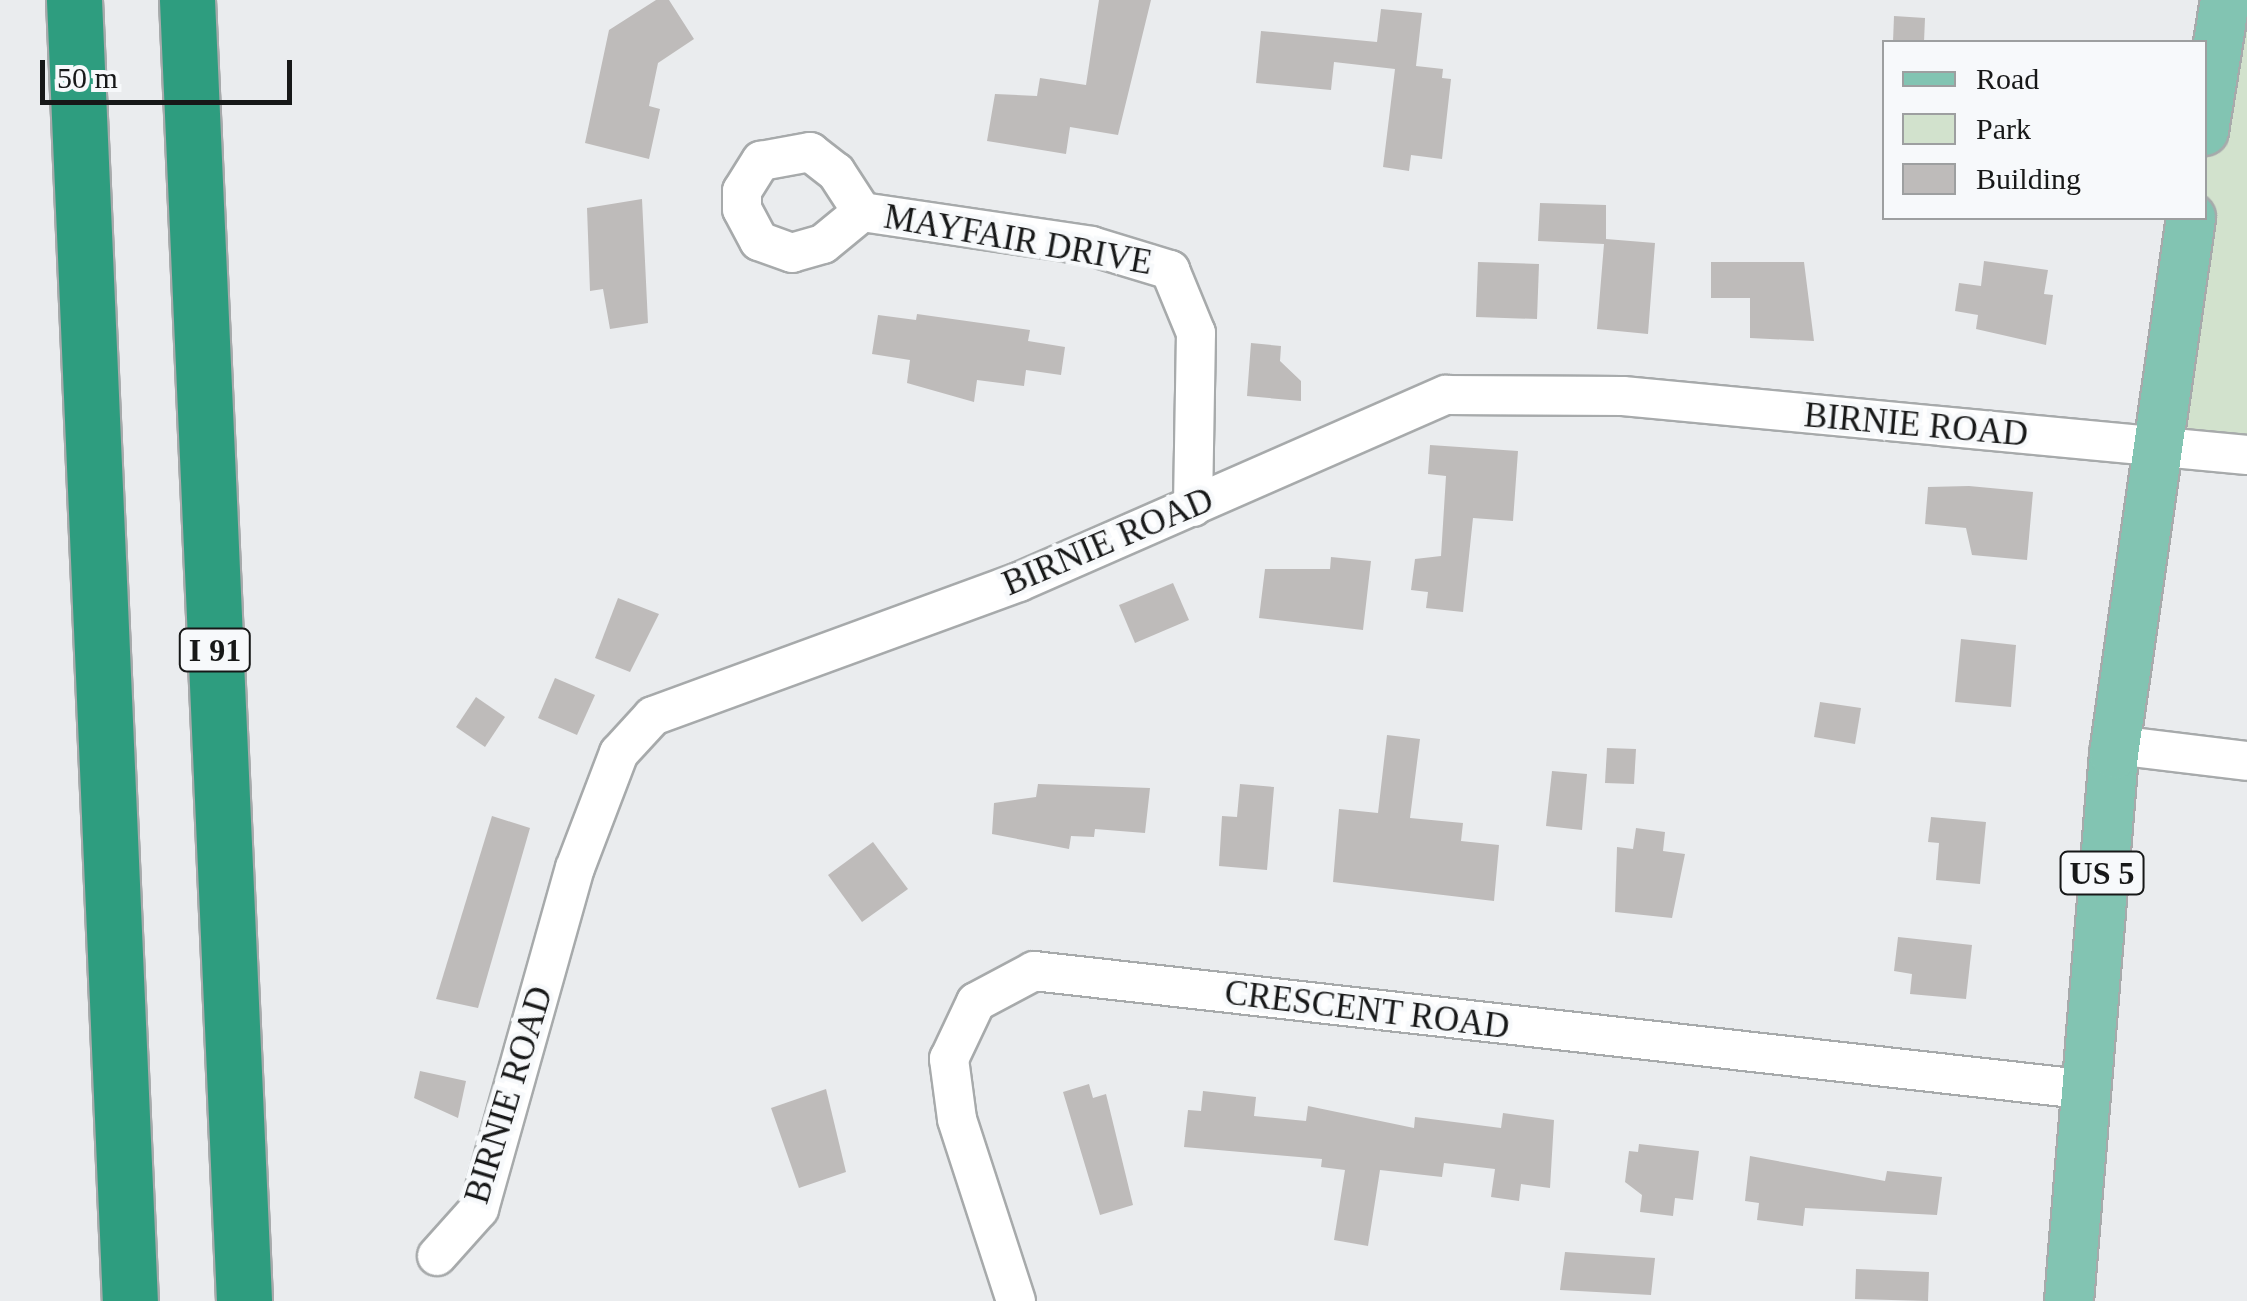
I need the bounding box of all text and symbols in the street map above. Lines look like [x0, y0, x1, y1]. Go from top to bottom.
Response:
scale bar [45, 40, 298, 102]
legend [1882, 40, 2207, 220]
text: 50 m [57, 61, 118, 94]
text: Road [1976, 62, 2039, 95]
text: Park [1976, 112, 2031, 145]
text: Building [1976, 162, 2081, 195]
street label: MAYFAIR DRIVE [881, 196, 1155, 284]
street label: BIRNIE ROAD [1802, 394, 2030, 456]
street label: BIRNIE ROAD [996, 479, 1220, 605]
road number: I 91 [178, 623, 252, 677]
road number: US 5 [2060, 846, 2144, 900]
street label: CRESCENT ROAD [1222, 972, 1512, 1048]
street label: BIRNIE ROAD [456, 981, 562, 1209]

